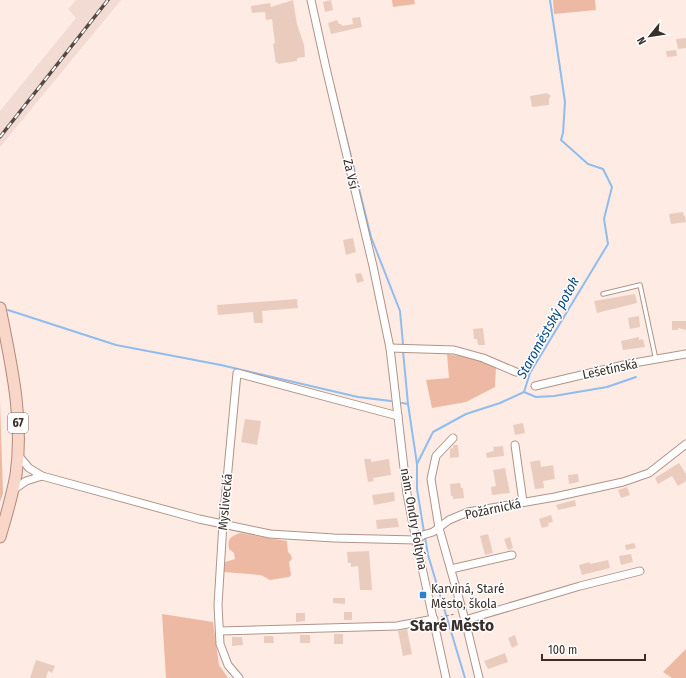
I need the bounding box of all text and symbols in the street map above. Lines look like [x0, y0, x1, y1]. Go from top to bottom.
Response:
north arrow [630, 16, 670, 56]
text: N [634, 35, 649, 47]
street label: Za Vsí [340, 157, 362, 191]
water label: Staroměstský potok [513, 274, 583, 383]
street label: Lešetínská [581, 356, 639, 382]
road number: 67 [8, 413, 28, 433]
street label: nám. Ondry Foltýna [398, 467, 430, 571]
street label: Myslivecká [215, 473, 235, 531]
street label: Požárnická [464, 496, 522, 522]
place label: Karviná, Staré Město, škola [431, 581, 504, 611]
marker: Karviná, Staré Město, škola [418, 590, 428, 600]
district label: Staré Město [410, 615, 494, 636]
scale bar [542, 636, 645, 662]
text: 100 m [548, 643, 577, 657]

